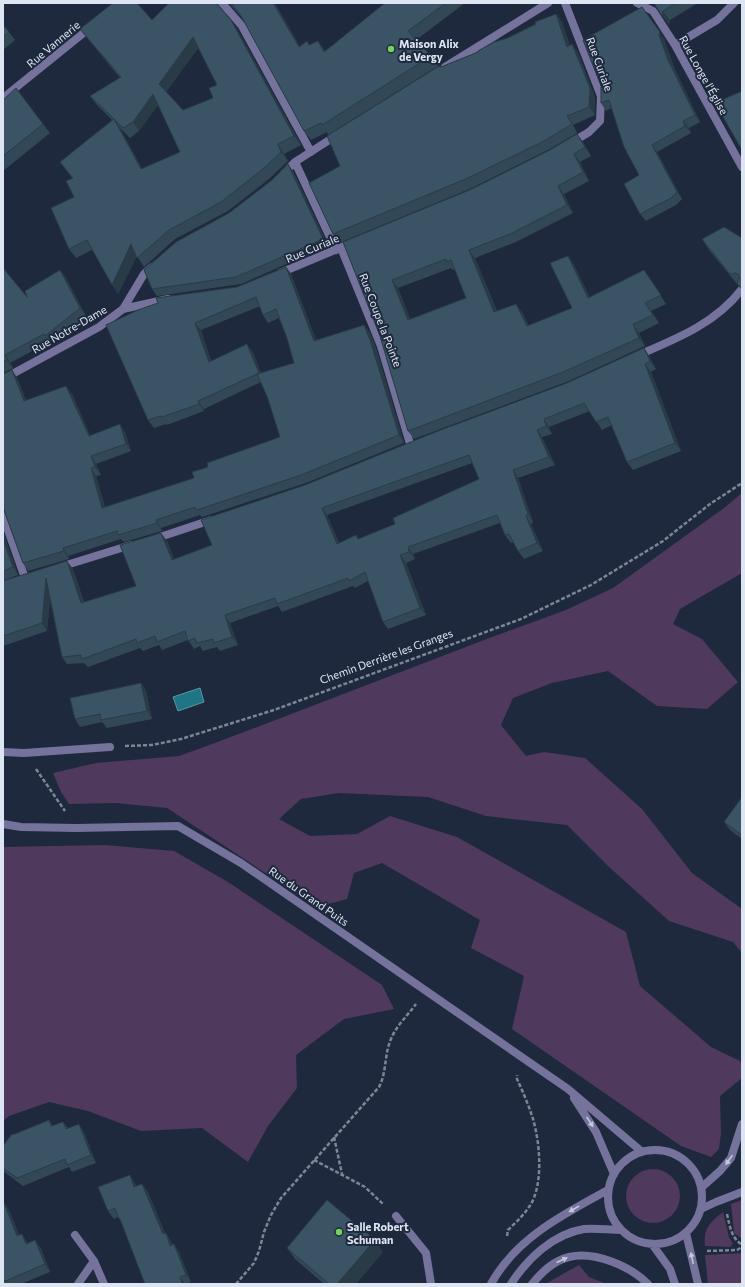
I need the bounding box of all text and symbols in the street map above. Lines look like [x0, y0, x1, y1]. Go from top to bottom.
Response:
street label: Rue Vannerie [24, 18, 82, 70]
street label: Rue Longe l'Église [677, 33, 732, 117]
street label: Rue Curiale [584, 35, 616, 93]
place label: Maison Alix de Vergy [399, 37, 459, 63]
marker: Maison Alix de Vergy [386, 44, 396, 54]
street label: Rue Curiale [283, 231, 341, 265]
street label: Rue Coupe la Pointe [357, 271, 405, 369]
street label: Rue Notre-Dame [29, 302, 109, 356]
street label: Chemin Derrière les Granges [318, 626, 454, 686]
street label: Rue du Grand Puits [267, 864, 351, 928]
one-way arrow [586, 1116, 594, 1127]
one-way arrow [725, 1155, 733, 1165]
one-way arrow [568, 1205, 580, 1212]
place label: Salle Robert Schuman [347, 1220, 409, 1246]
marker: Salle Robert Schuman [334, 1227, 344, 1237]
one-way arrow [689, 1252, 695, 1265]
one-way arrow [556, 1257, 568, 1263]

